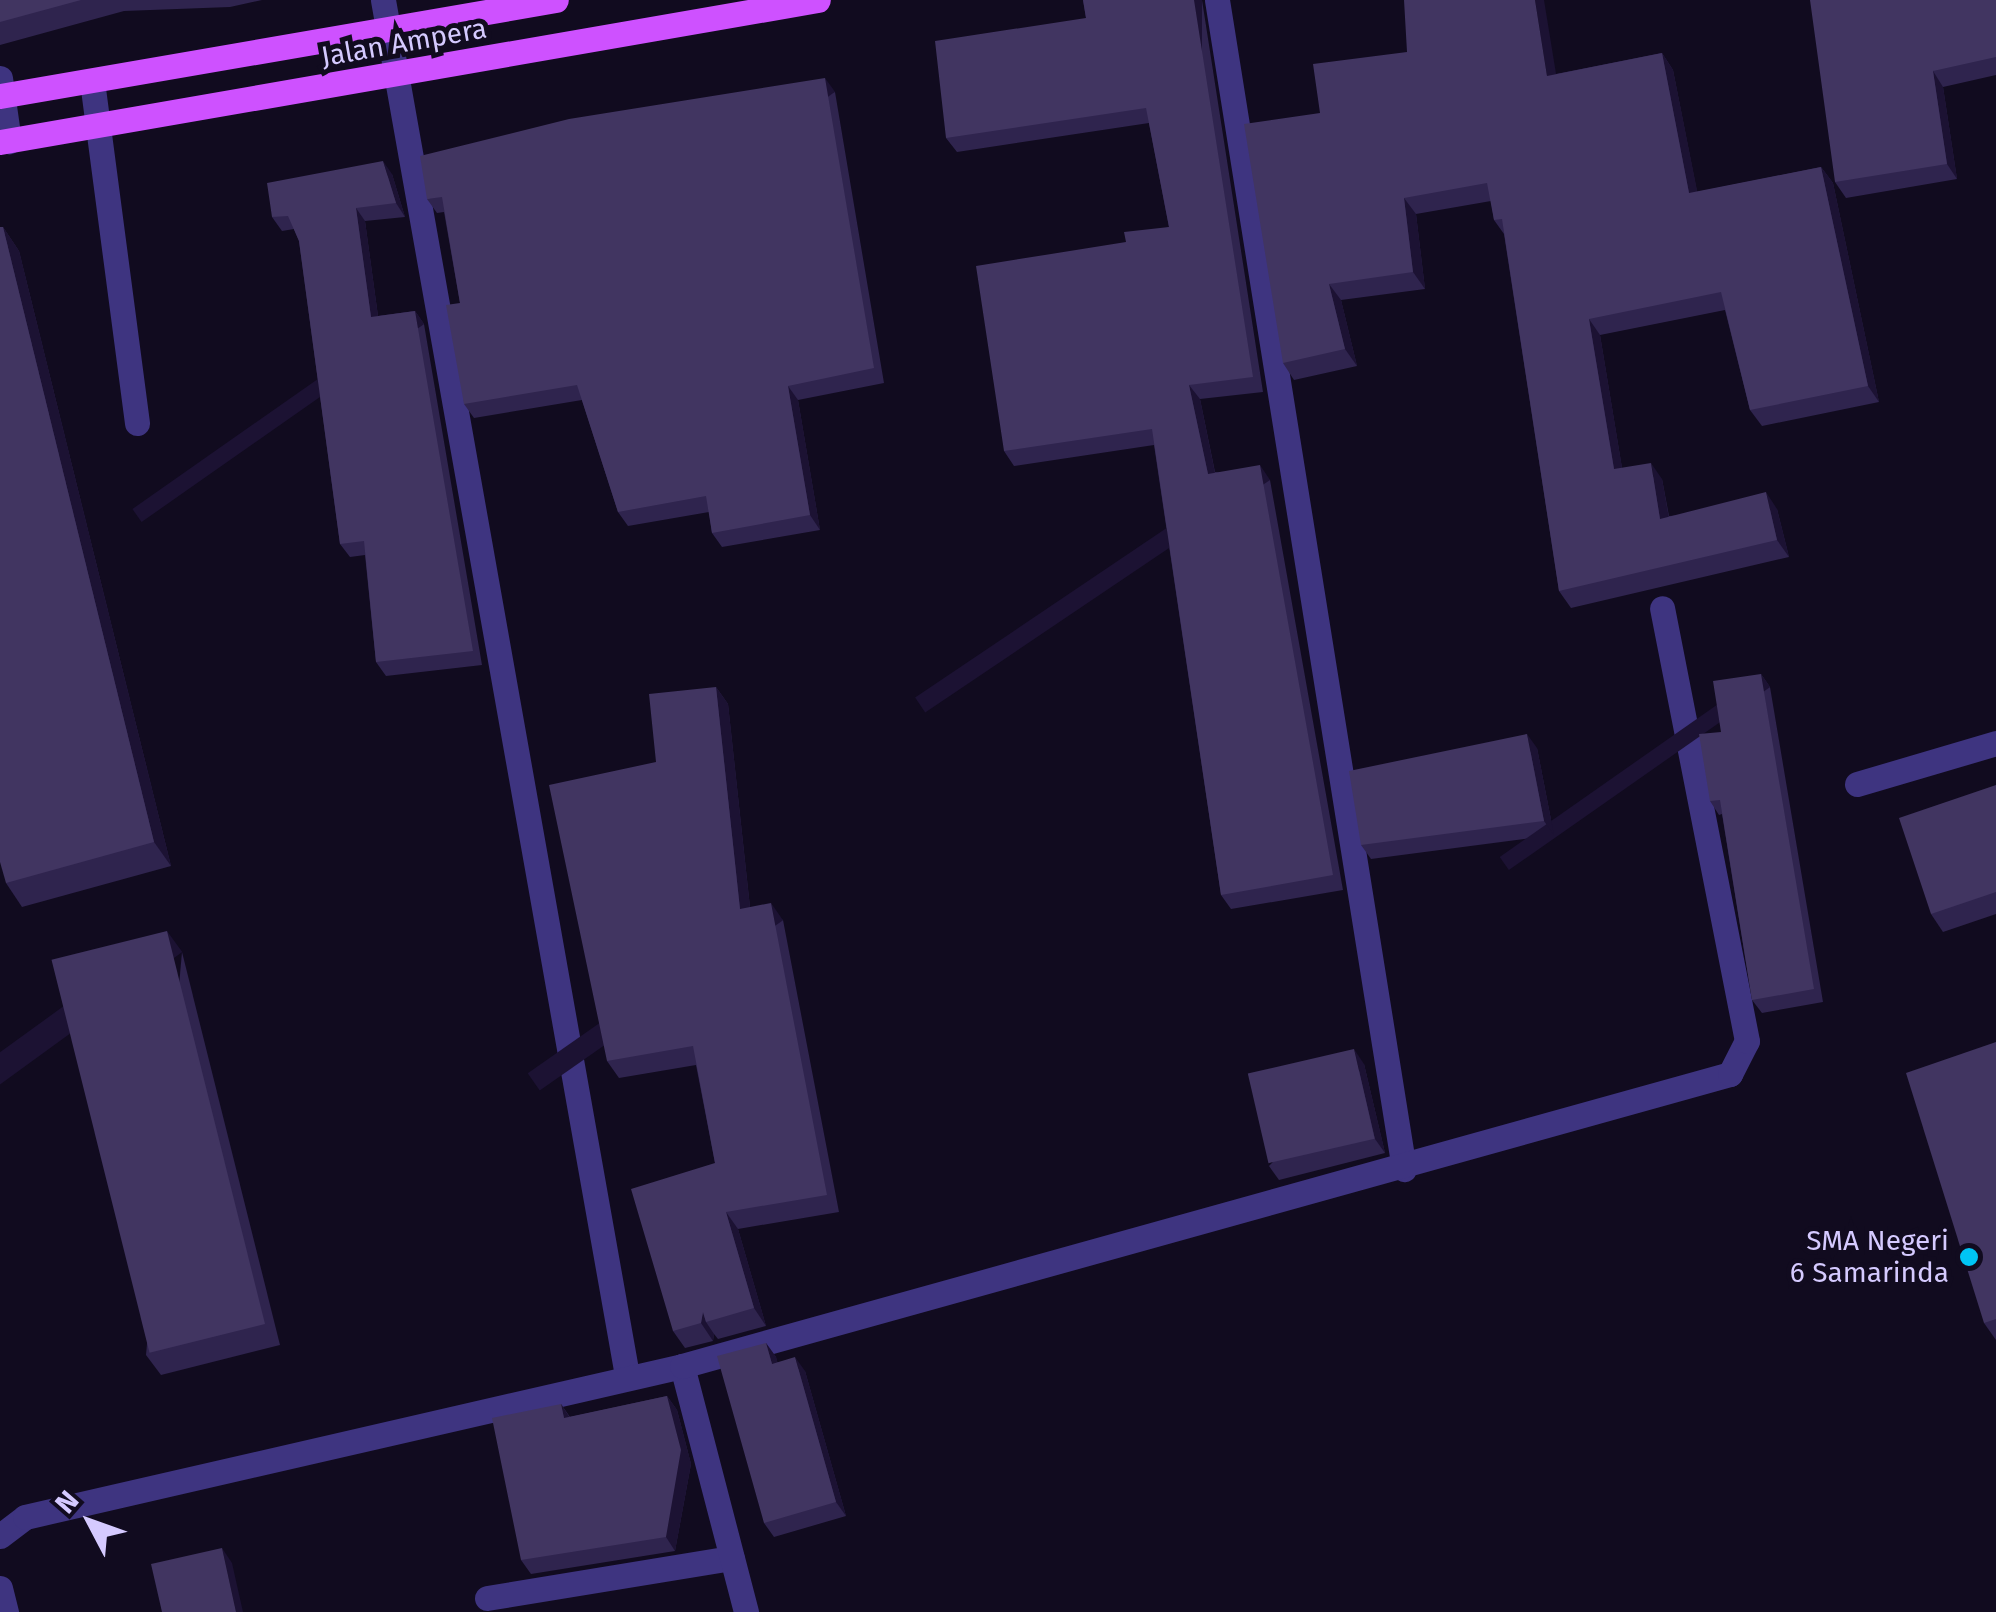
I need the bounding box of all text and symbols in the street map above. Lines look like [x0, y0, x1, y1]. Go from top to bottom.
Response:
street label: Jalan Ampera [319, 12, 489, 74]
place label: SMA Negeri 6 Samarinda [1790, 1224, 1949, 1290]
marker: SMA Negeri 6 Samarinda [1958, 1246, 1980, 1268]
north arrow [40, 1472, 140, 1572]
text: N [48, 1484, 86, 1520]

